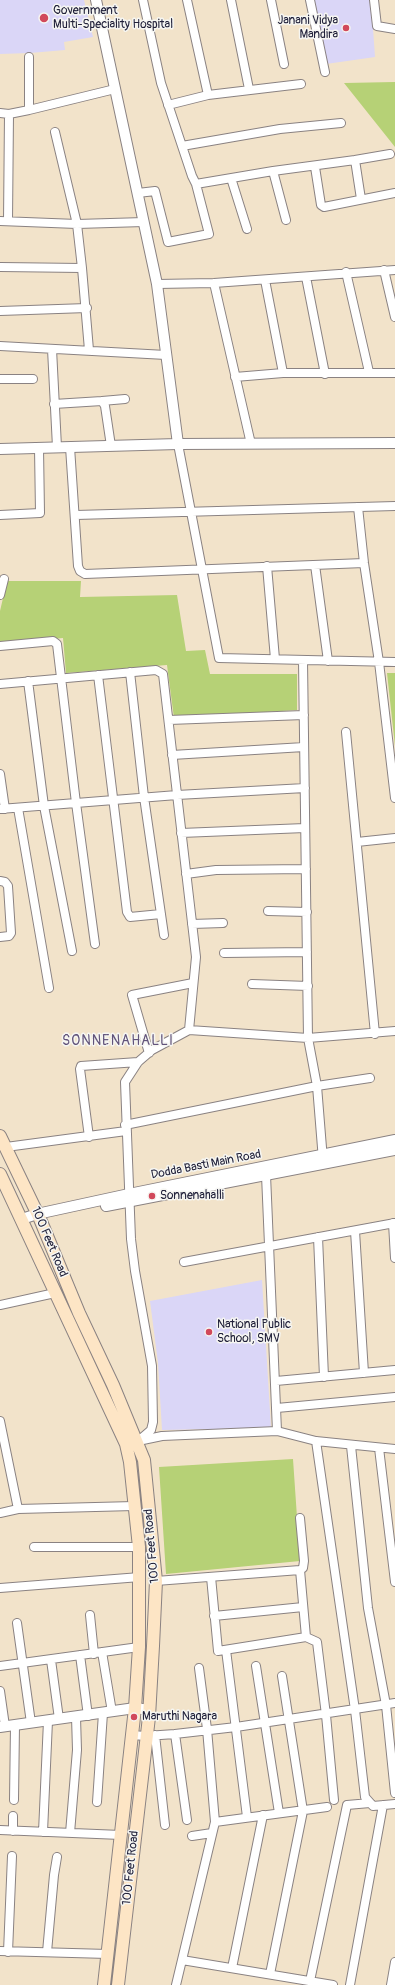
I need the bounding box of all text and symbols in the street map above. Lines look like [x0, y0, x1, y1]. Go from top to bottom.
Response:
place label: Government Multi-Speciality Hospital [53, 4, 173, 32]
marker: Government Multi-Speciality Hospital [38, 12, 50, 24]
place label: Janani Vidya Mandira [278, 14, 338, 42]
marker: Janani Vidya Mandira [341, 23, 351, 33]
district label: SONNENAHALLI [62, 1033, 174, 1049]
street label: Dodda Basti Main Road [150, 1147, 262, 1183]
place label: Sonnenahalli [160, 1189, 224, 1203]
marker: Sonnenahalli [147, 1191, 157, 1201]
street label: 100 Feet Road [28, 1205, 70, 1279]
place label: National Public School, SMV [217, 1318, 291, 1346]
marker: National Public School, SMV [204, 1327, 214, 1337]
street label: 100 Feet Road [142, 1508, 162, 1584]
place label: Maruthi Nagara [142, 1710, 217, 1724]
marker: Maruthi Nagara [129, 1712, 139, 1722]
street label: 100 Feet Road [120, 1830, 142, 1906]

